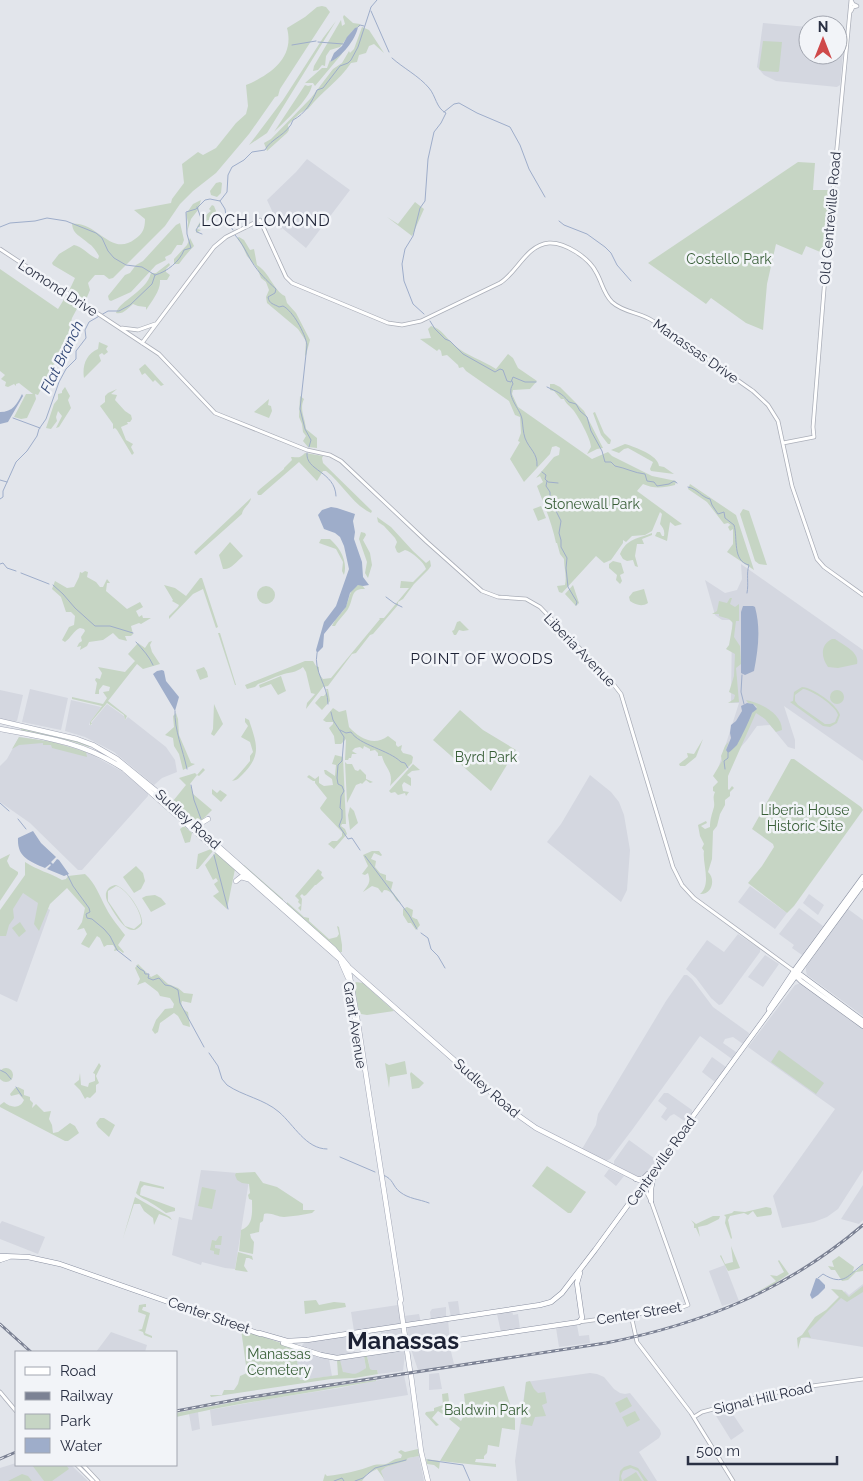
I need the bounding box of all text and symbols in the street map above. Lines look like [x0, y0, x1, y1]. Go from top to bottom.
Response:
north arrow [798, 15, 848, 65]
text: N [818, 19, 828, 35]
street label: Old Centreville Road [816, 151, 844, 285]
district label: LOCH LOMOND [201, 211, 331, 230]
park label: Costello Park [686, 251, 772, 267]
street label: Lomond Drive [15, 256, 101, 320]
street label: Manassas Drive [650, 316, 742, 386]
water label: Flat Branch [37, 318, 87, 396]
park label: Stonewall Park [544, 496, 640, 512]
street label: Liberia Avenue [541, 610, 619, 690]
district label: POINT OF WOODS [410, 650, 554, 668]
park label: Byrd Park [455, 749, 518, 765]
street label: Sudley Road [152, 786, 224, 852]
park label: Liberia House Historic Site [760, 802, 850, 834]
street label: Grant Avenue [340, 980, 370, 1070]
street label: Sudley Road [451, 1055, 523, 1121]
street label: Centreville Road [623, 1113, 699, 1209]
street label: Center Street [166, 1293, 252, 1337]
street label: Center Street [595, 1298, 683, 1328]
district label: Manassas [347, 1326, 459, 1355]
park label: Manassas Cemetery [247, 1346, 311, 1378]
legend [15, 1351, 178, 1466]
text: Road [60, 1362, 96, 1380]
street label: Signal Hill Road [712, 1379, 814, 1417]
text: Railway [60, 1387, 113, 1405]
park label: Baldwin Park [444, 1402, 529, 1418]
text: Park [60, 1412, 91, 1430]
scale bar [688, 1434, 837, 1466]
text: Water [60, 1437, 103, 1455]
text: 500 m [696, 1442, 740, 1460]

